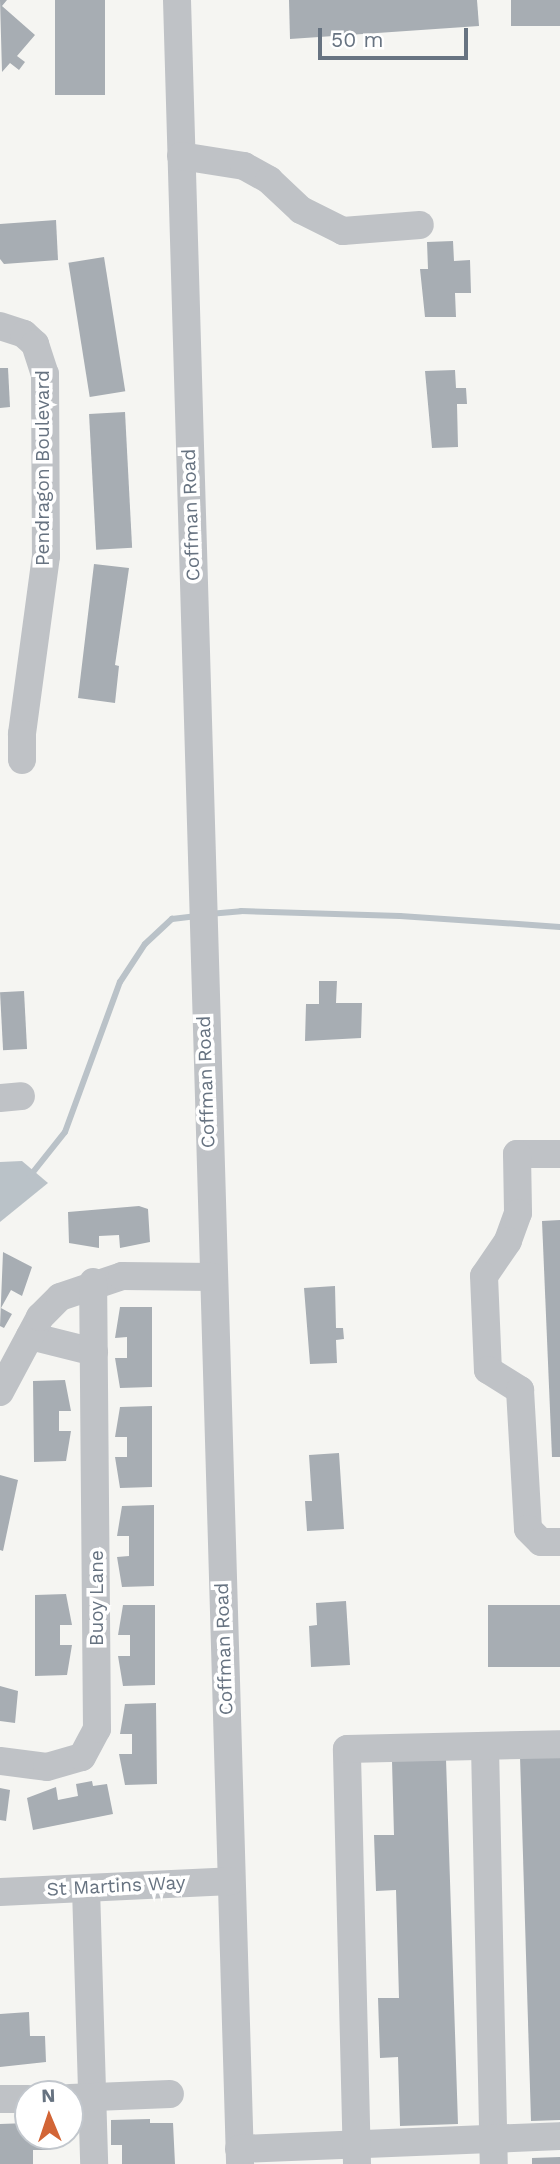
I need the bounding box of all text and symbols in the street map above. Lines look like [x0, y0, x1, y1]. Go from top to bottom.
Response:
scale bar [322, 14, 472, 58]
text: 50 m [331, 27, 383, 52]
street label: Pendragon Boulevard [32, 370, 54, 566]
street label: Coffman Road [177, 448, 205, 582]
street label: Coffman Road [192, 1015, 220, 1149]
street label: Buoy Lane [86, 1550, 108, 1646]
street label: Coffman Road [210, 1582, 238, 1716]
street label: St Martins Way [46, 1871, 186, 1901]
north arrow [14, 2080, 84, 2150]
text: N [41, 2084, 56, 2107]

